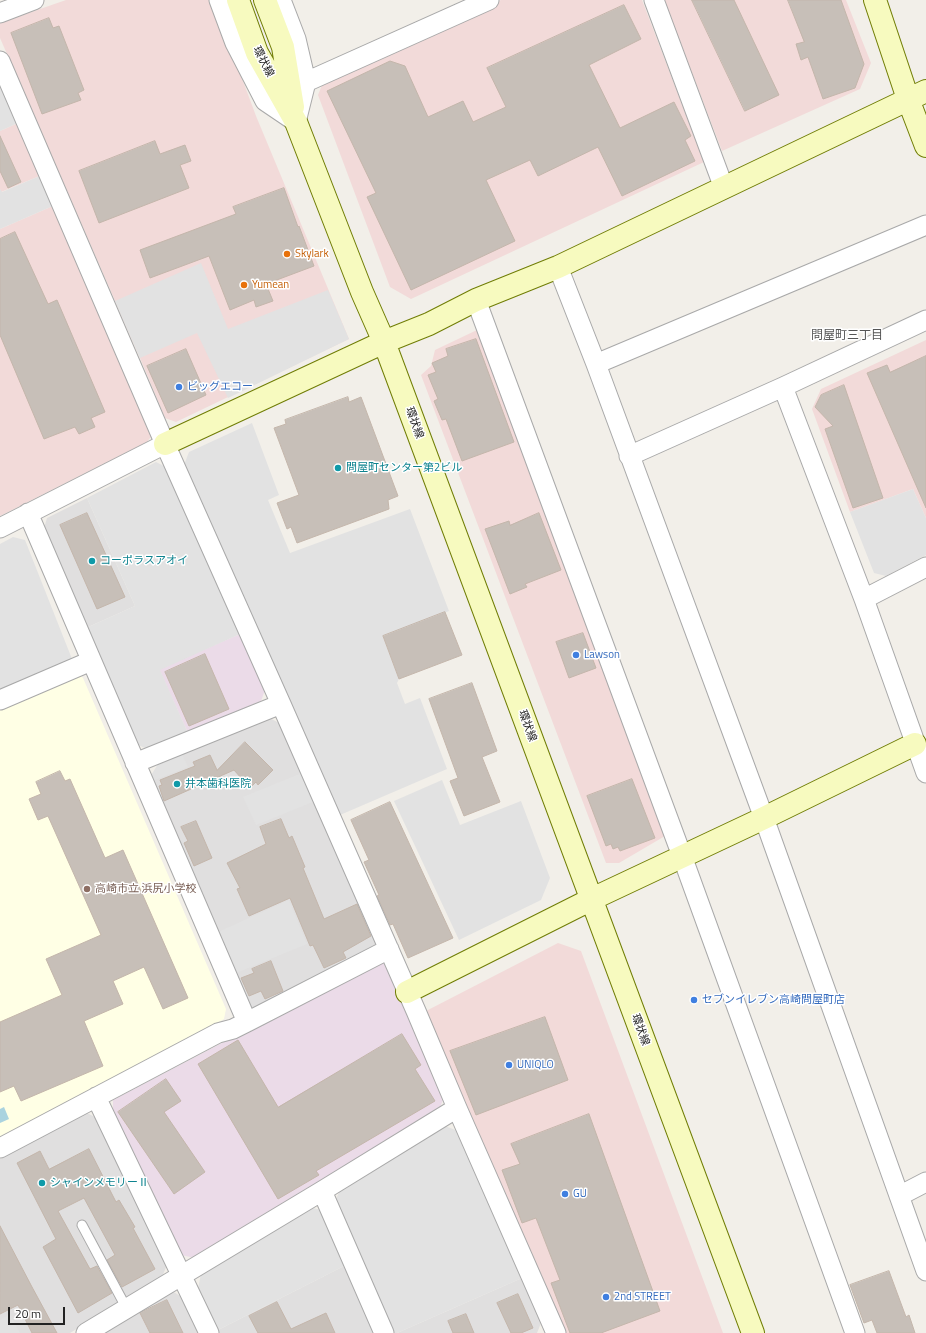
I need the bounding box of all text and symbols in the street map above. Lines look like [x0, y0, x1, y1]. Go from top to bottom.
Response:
street label: 環状線 [250, 44, 276, 80]
place label: Skylark [295, 247, 329, 261]
marker: Skylark [282, 249, 292, 259]
place label: Yumean [252, 278, 289, 292]
marker: Yumean [239, 280, 249, 290]
district label: 問屋町三丁目 [811, 329, 883, 343]
place label: ビッグエコー [187, 380, 253, 394]
marker: ビッグエコー [174, 382, 184, 392]
street label: 環状線 [402, 405, 426, 441]
place label: 問屋町センター第2ビル [346, 461, 462, 475]
marker: 問屋町センター第2ビル [333, 463, 343, 473]
place label: コーポラスアオイ [100, 554, 188, 568]
marker: コーポラスアオイ [87, 556, 97, 566]
place label: Lawson [584, 648, 620, 662]
marker: Lawson [571, 650, 581, 660]
street label: 環状線 [515, 708, 539, 744]
place label: 井本歯科医院 [185, 777, 251, 791]
marker: 井本歯科医院 [172, 779, 182, 789]
place label: 高崎市立 浜尻小学校 [95, 882, 196, 896]
marker: 高崎市立 浜尻小学校 [82, 884, 92, 894]
place label: セブンイレブン高崎問屋町店 [702, 993, 845, 1007]
marker: セブンイレブン高崎問屋町店 [689, 995, 699, 1005]
street label: 環状線 [628, 1012, 652, 1048]
place label: UNIQLO [517, 1058, 554, 1072]
marker: UNIQLO [504, 1060, 514, 1070]
place label: シャインメモリーⅡ [50, 1176, 149, 1190]
marker: シャインメモリーⅡ [37, 1178, 47, 1188]
place label: GU [573, 1187, 587, 1201]
marker: GU [560, 1189, 570, 1199]
place label: 2nd STREET [614, 1290, 671, 1304]
marker: 2nd STREET [601, 1292, 611, 1302]
scale bar [10, 1299, 67, 1325]
text: 20 m [15, 1304, 41, 1323]

